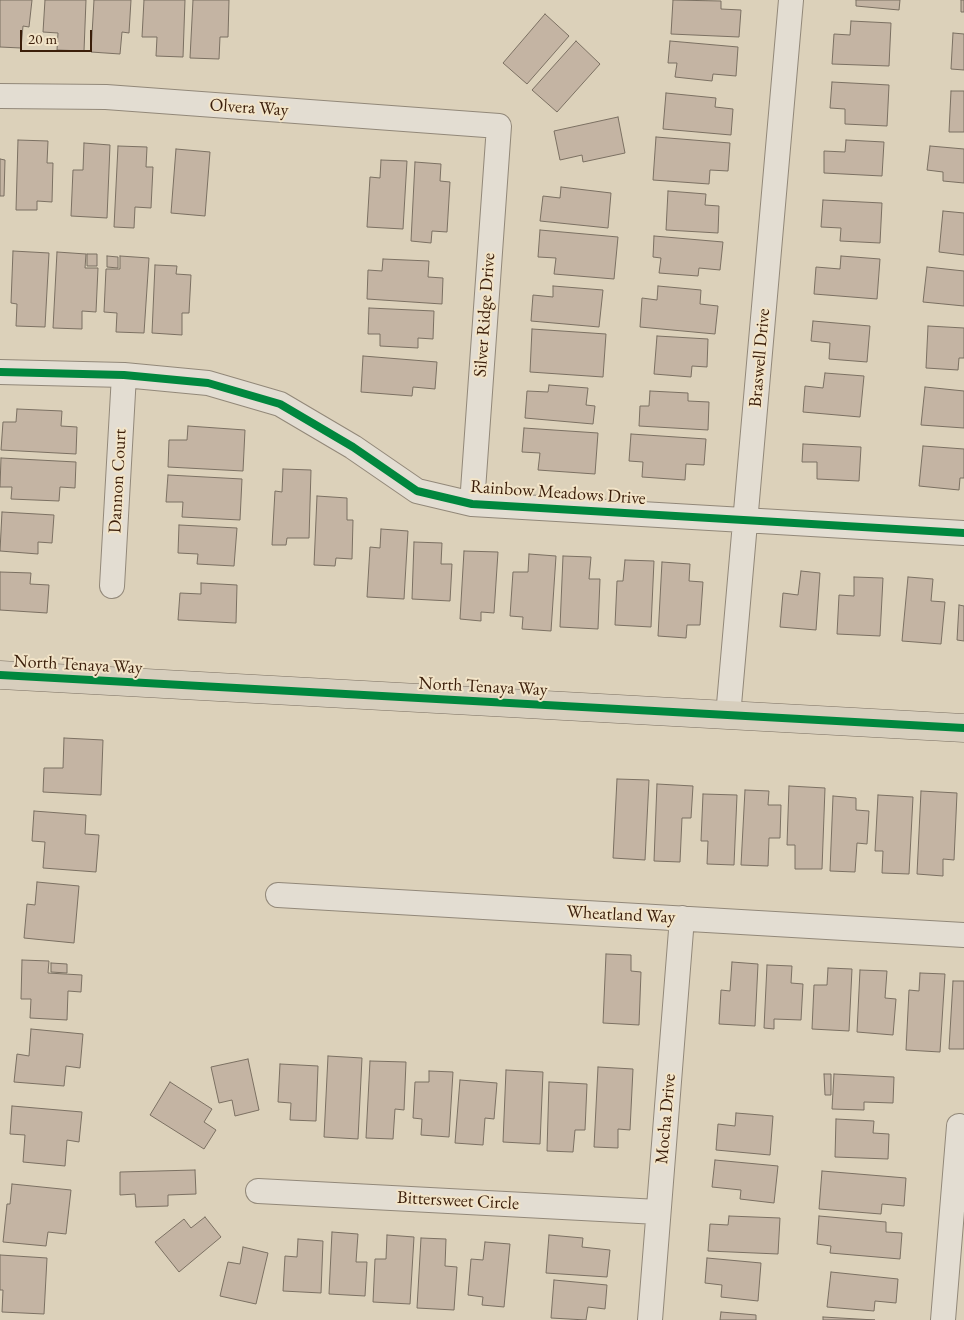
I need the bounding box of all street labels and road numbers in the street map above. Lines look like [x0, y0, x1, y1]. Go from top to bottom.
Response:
street label: Olvera Way [209, 94, 289, 122]
street label: Silver Ridge Drive [470, 252, 500, 378]
street label: Braswell Drive [745, 308, 775, 408]
street label: Dannon Court [104, 428, 132, 534]
street label: Rainbow Meadows Drive [470, 476, 646, 510]
street label: North Tenaya Way [13, 651, 143, 679]
street label: North Tenaya Way [418, 673, 548, 701]
street label: Wheatland Way [566, 901, 676, 929]
street label: Mocha Drive [651, 1073, 681, 1165]
street label: Bittersweet Circle [397, 1187, 519, 1215]

